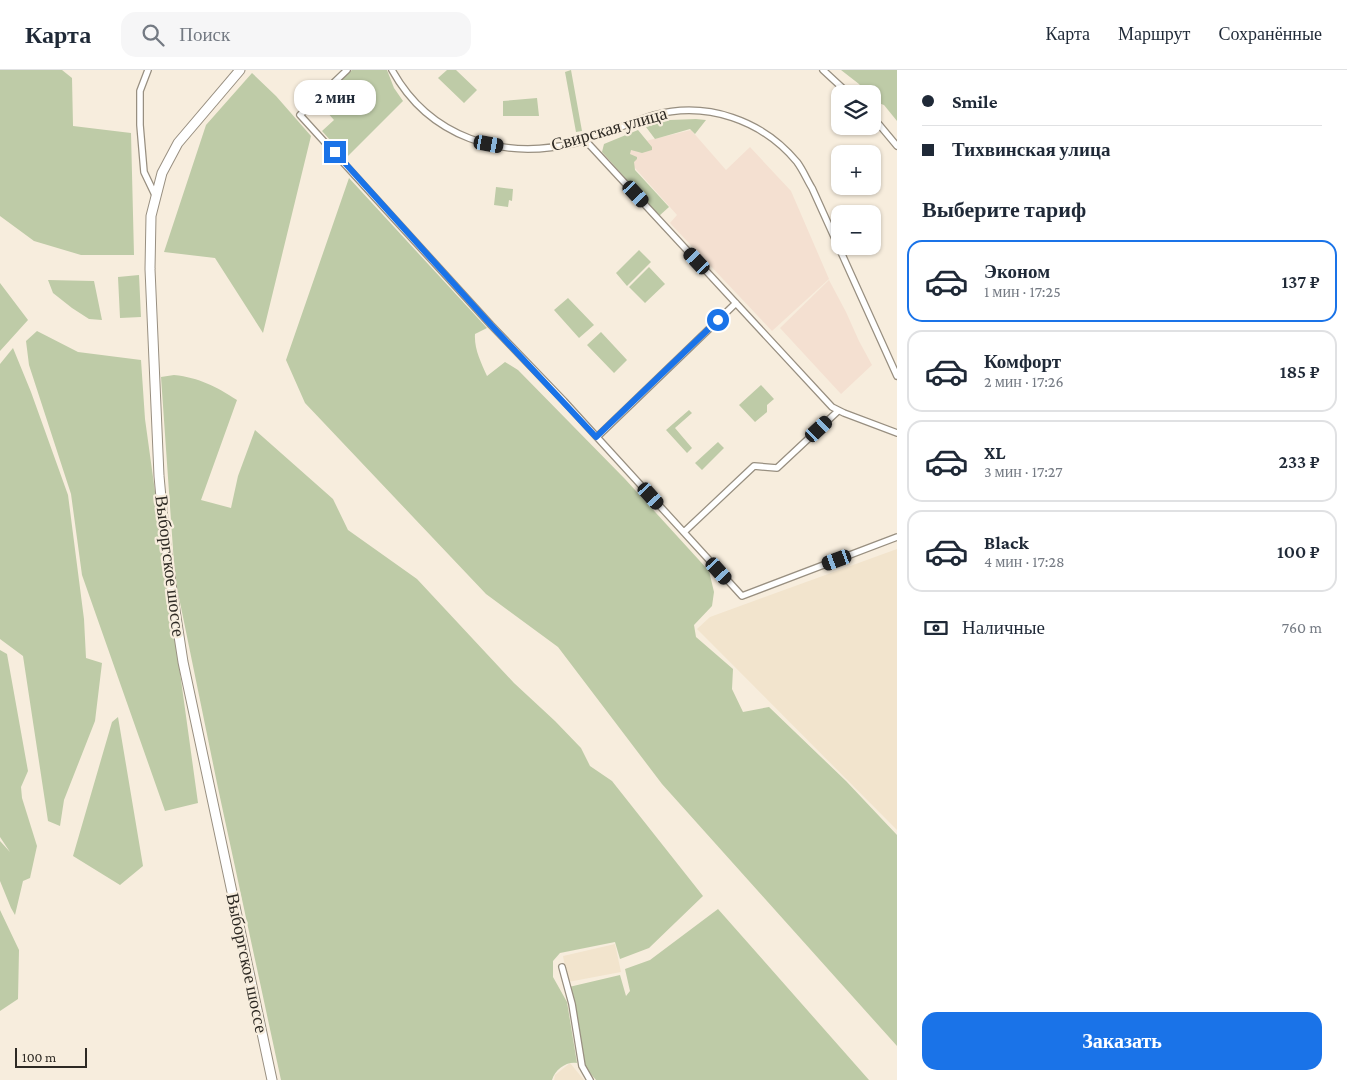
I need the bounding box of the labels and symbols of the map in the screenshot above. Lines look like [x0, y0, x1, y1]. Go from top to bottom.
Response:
callout: 2 мин [294, 79, 376, 114]
street label: Свирская улица [549, 103, 669, 155]
car [472, 134, 505, 154]
route end [324, 141, 346, 163]
car [620, 178, 651, 210]
car [681, 245, 712, 277]
route start [707, 309, 729, 331]
car [802, 413, 835, 445]
car [635, 480, 666, 512]
street label: Выборгское шоссе [151, 494, 189, 638]
car [820, 548, 853, 572]
car [703, 555, 734, 587]
street label: Выборгское шоссе [222, 891, 272, 1035]
scale bar [15, 1045, 88, 1068]

